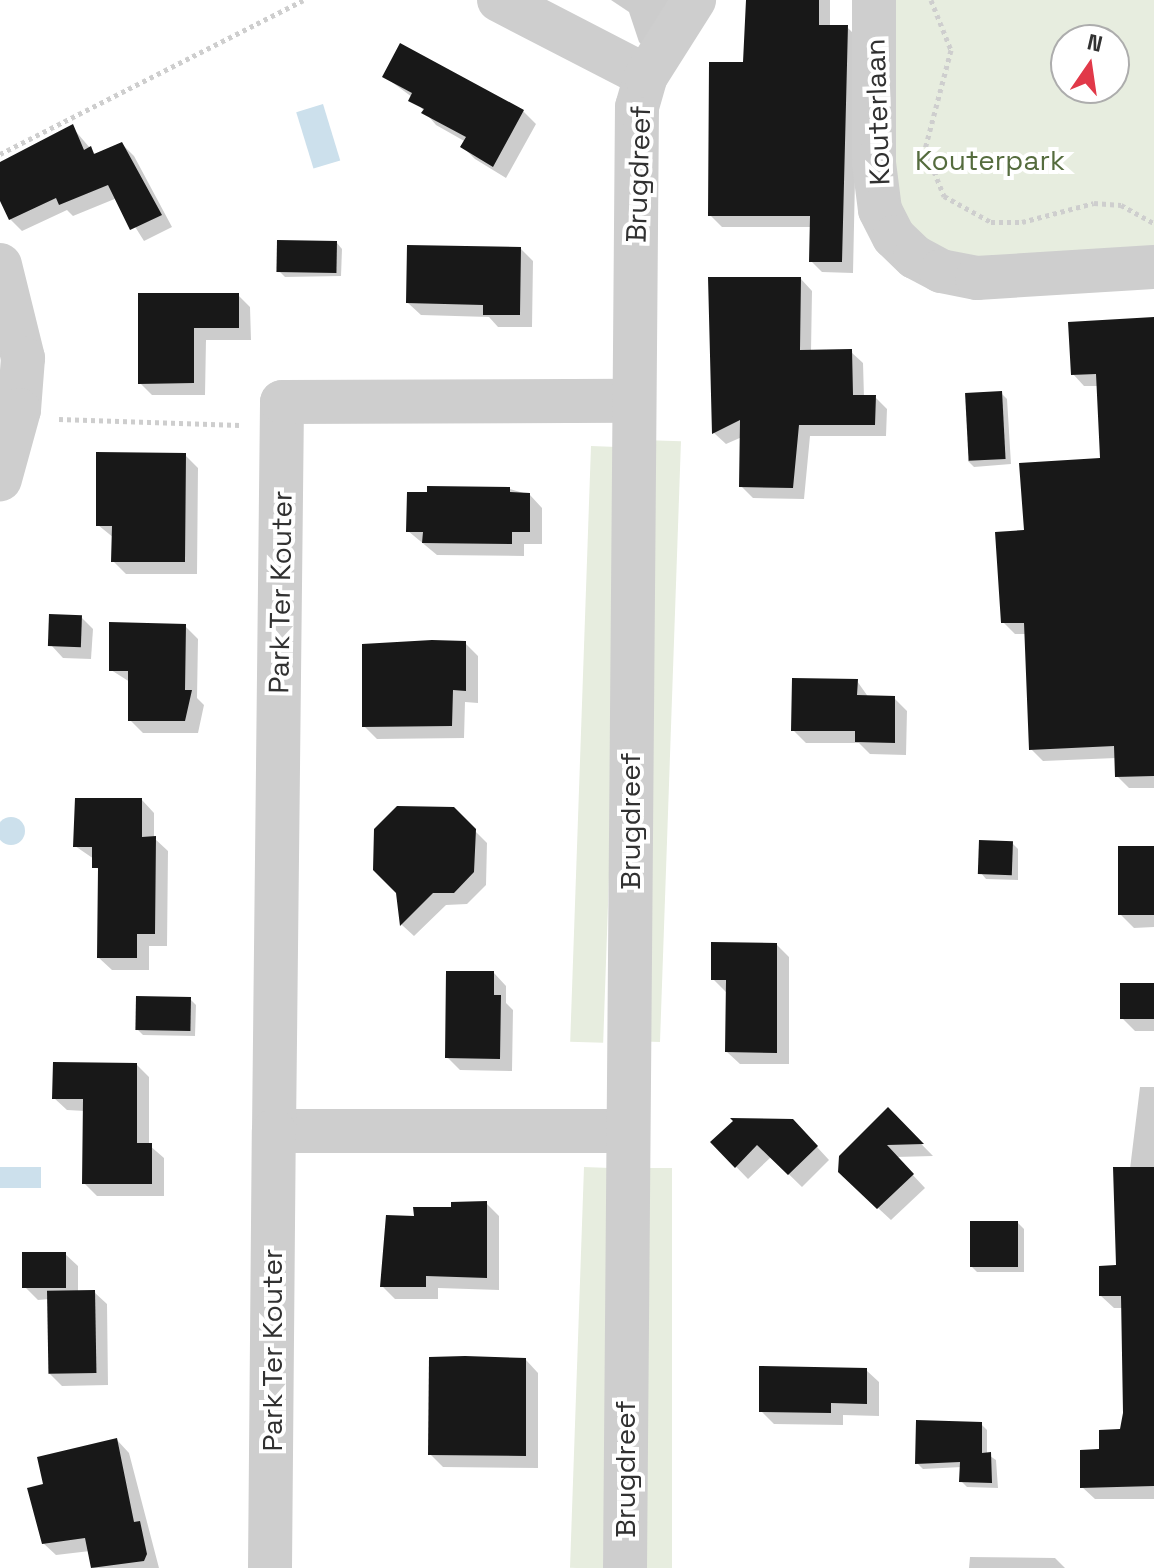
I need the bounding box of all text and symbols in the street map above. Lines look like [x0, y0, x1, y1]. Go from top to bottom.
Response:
north arrow [1050, 24, 1130, 104]
text: N [1085, 27, 1105, 58]
street label: Kouterlaan [858, 38, 896, 186]
street label: Brugdreef [619, 105, 657, 243]
park label: Kouterpark [915, 143, 1065, 177]
street label: Park Ter Kouter [261, 490, 299, 694]
street label: Brugdreef [613, 752, 647, 890]
street label: Park Ter Kouter [255, 1248, 289, 1452]
street label: Brugdreef [608, 1400, 642, 1538]

